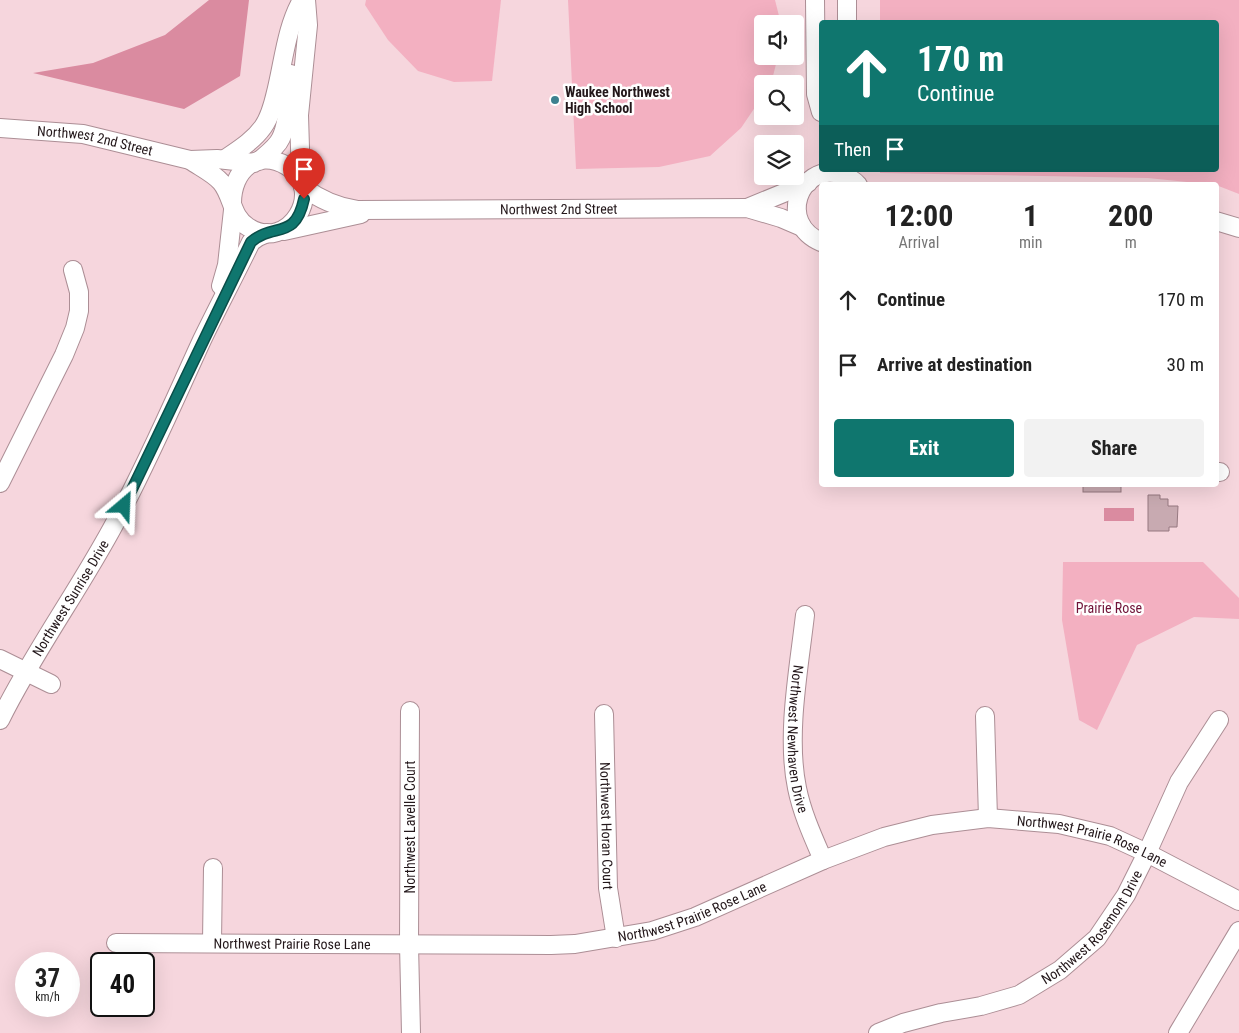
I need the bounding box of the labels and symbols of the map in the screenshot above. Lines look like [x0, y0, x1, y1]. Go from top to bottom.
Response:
place label: Waukee Northwest High School [565, 84, 670, 116]
marker: Waukee Northwest High School [549, 94, 561, 106]
street label: Northwest 2nd Street [37, 123, 154, 159]
pin [283, 148, 325, 199]
street label: Northwest 2nd Street [500, 201, 617, 217]
position arrow [97, 479, 149, 531]
street label: Northwest Sunrise Drive [29, 537, 112, 659]
park label: Prairie Rose [1076, 600, 1143, 616]
street label: Northwest Newhaven Drive [785, 664, 811, 815]
street label: Northwest Lavelle Court [402, 760, 418, 894]
street label: Northwest Horan Court [597, 762, 616, 890]
street label: Northwest Prairie Rose Lane [1016, 812, 1170, 870]
street label: Northwest Rosemont Drive [1038, 867, 1145, 987]
street label: Northwest Prairie Rose Lane [617, 878, 769, 945]
street label: Northwest Prairie Rose Lane [213, 935, 371, 952]
speed limit sign: 40 [90, 952, 155, 1017]

